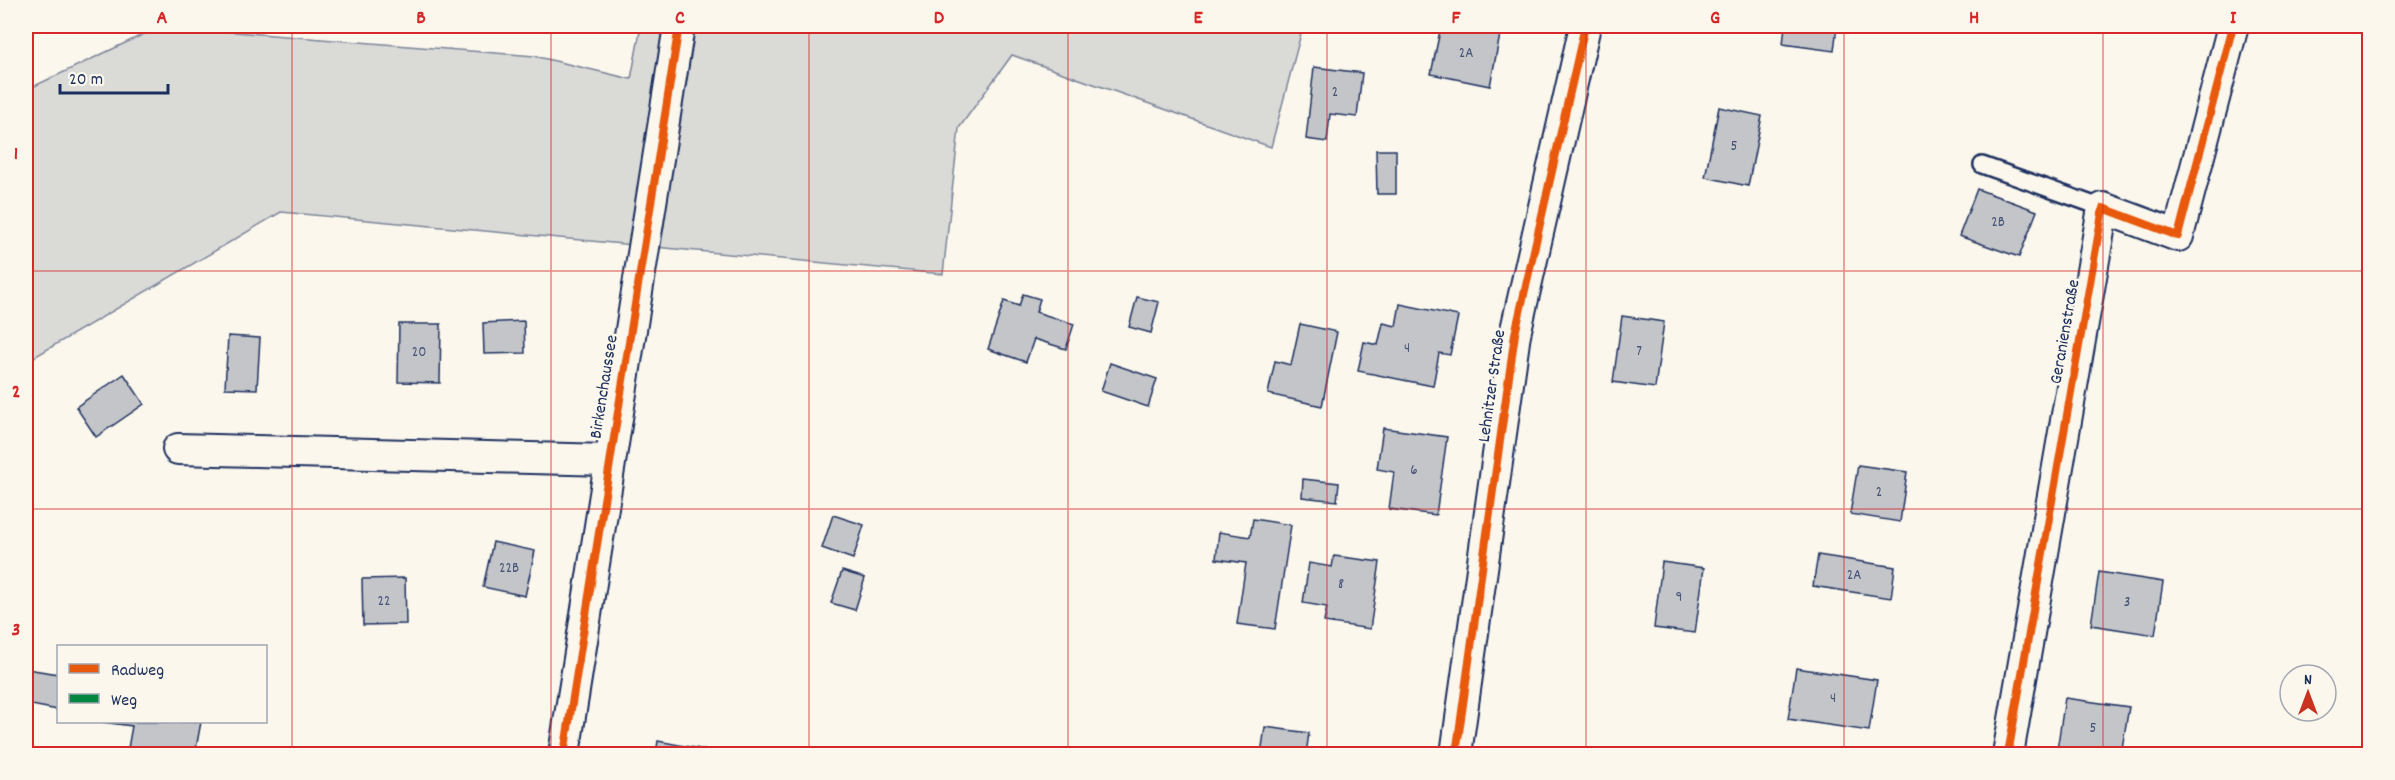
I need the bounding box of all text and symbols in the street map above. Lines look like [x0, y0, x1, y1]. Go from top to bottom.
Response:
text: A [157, 5, 168, 33]
text: B [416, 5, 426, 33]
text: C [675, 5, 685, 33]
text: D [934, 5, 945, 33]
text: E [1193, 5, 1203, 33]
text: F [1452, 5, 1462, 33]
text: G [1710, 5, 1720, 33]
text: H [1969, 5, 1979, 33]
text: I [2230, 5, 2237, 33]
house number: 2A [1459, 43, 1473, 65]
scale bar [60, 57, 168, 95]
text: 20 m [69, 68, 103, 93]
house number: 2 [1332, 82, 1338, 104]
house number: 5 [1731, 136, 1738, 158]
text: 1 [14, 141, 18, 169]
house number: 2B [1991, 212, 2005, 234]
street label: Geranienstraße [2045, 278, 2088, 386]
street label: Lehnitzer Straße [1473, 328, 1513, 444]
street label: Birkenchaussee [584, 333, 626, 441]
house number: 4 [1404, 338, 1410, 360]
house number: 7 [1636, 341, 1642, 363]
house number: 20 [412, 342, 426, 364]
text: 2 [12, 379, 20, 407]
house number: 6 [1410, 460, 1418, 482]
house number: 2 [1876, 482, 1882, 504]
house number: 22B [499, 558, 519, 580]
house number: 2A [1847, 565, 1861, 587]
house number: 8 [1338, 574, 1344, 596]
house number: 9 [1676, 587, 1682, 609]
house number: 22 [377, 591, 391, 613]
house number: 3 [2124, 592, 2130, 614]
text: 3 [12, 617, 20, 645]
legend [57, 645, 267, 723]
text: Radweg [111, 659, 164, 684]
north arrow [2278, 663, 2338, 723]
text: N [2304, 669, 2312, 692]
house number: 4 [1830, 688, 1836, 710]
text: Weg [111, 689, 137, 714]
house number: 5 [2090, 718, 2097, 740]

